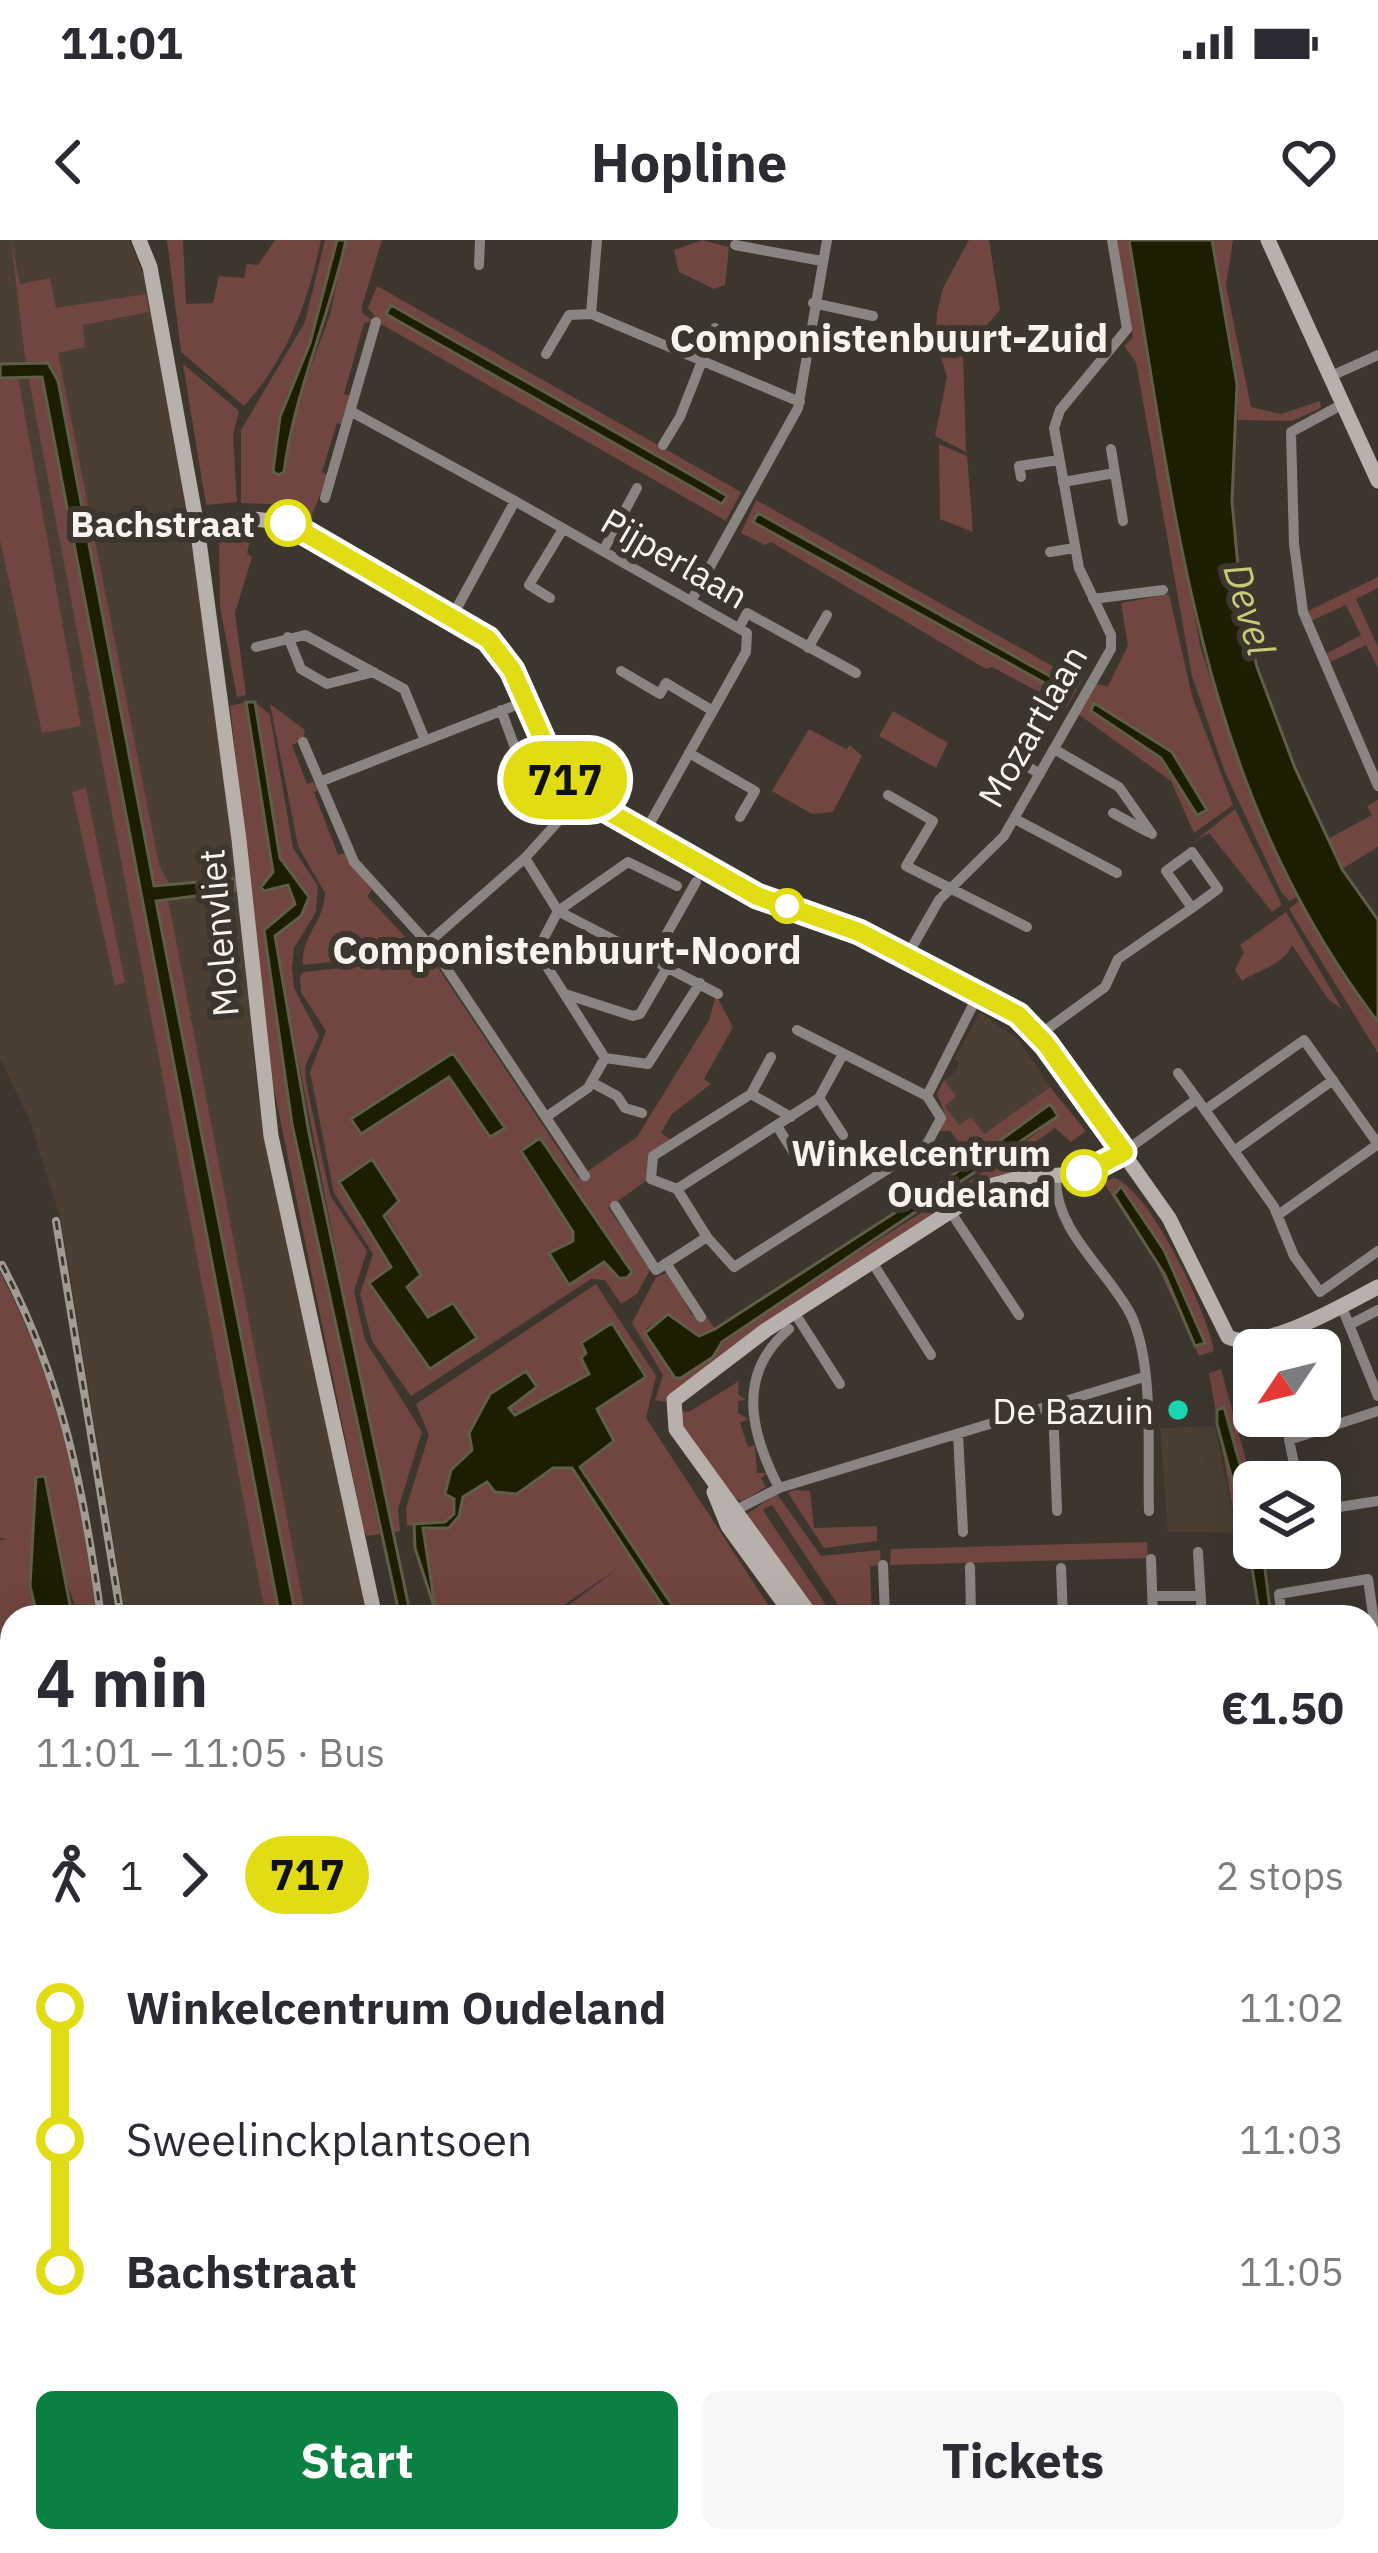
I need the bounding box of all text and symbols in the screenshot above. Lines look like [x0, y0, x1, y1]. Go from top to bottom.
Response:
text: 11:01 [60, 13, 183, 71]
text: Hopline [591, 127, 787, 197]
icon: back [36, 129, 102, 195]
icon: heart [1276, 129, 1342, 195]
district label: Componistenbuurt-Zuid [670, 312, 1108, 363]
street label: Pijperlaan [593, 497, 757, 619]
place label: Bachstraat [70, 500, 255, 547]
marker: Bachstraat [266, 501, 310, 545]
water label: Devel [1213, 557, 1288, 662]
street label: Mozartlaan [967, 636, 1097, 816]
line badge: 717 [496, 741, 634, 819]
text: 717 [527, 752, 603, 807]
street label: Molenvliet [187, 847, 249, 1019]
unlabelled marker [771, 890, 803, 922]
district label: Componistenbuurt-Noord [332, 924, 802, 975]
place label: Winkelcentrum Oudeland [791, 1129, 1051, 1217]
marker: Winkelcentrum Oudeland [1062, 1151, 1106, 1195]
north arrow [1233, 1329, 1341, 1437]
map controls [1233, 1329, 1341, 1569]
place label: De Bazuin [992, 1387, 1154, 1434]
marker: De Bazuin [1165, 1397, 1191, 1423]
button: layers [1233, 1461, 1341, 1569]
text: 4 min [36, 1639, 208, 1725]
text: €1.50 [1221, 1678, 1344, 1736]
text: 11:01 – 11:05 · Bus [36, 1727, 385, 1778]
icon: walk [36, 1842, 102, 1908]
icon: forward [161, 1842, 227, 1908]
text: 717 [269, 1847, 345, 1902]
text: 1 [120, 1850, 143, 1901]
text: 2 stops [1216, 1850, 1344, 1901]
text: Winkelcentrum Oudeland [126, 1978, 666, 2036]
text: 11:02 [1239, 1982, 1344, 2033]
text: Sweelinckplantsoen [126, 2110, 532, 2168]
text: 11:03 [1239, 2114, 1344, 2165]
text: Bachstraat [126, 2242, 357, 2300]
text: 11:05 [1239, 2246, 1344, 2297]
button: Start [36, 2391, 678, 2529]
button: Tickets [702, 2391, 1344, 2529]

